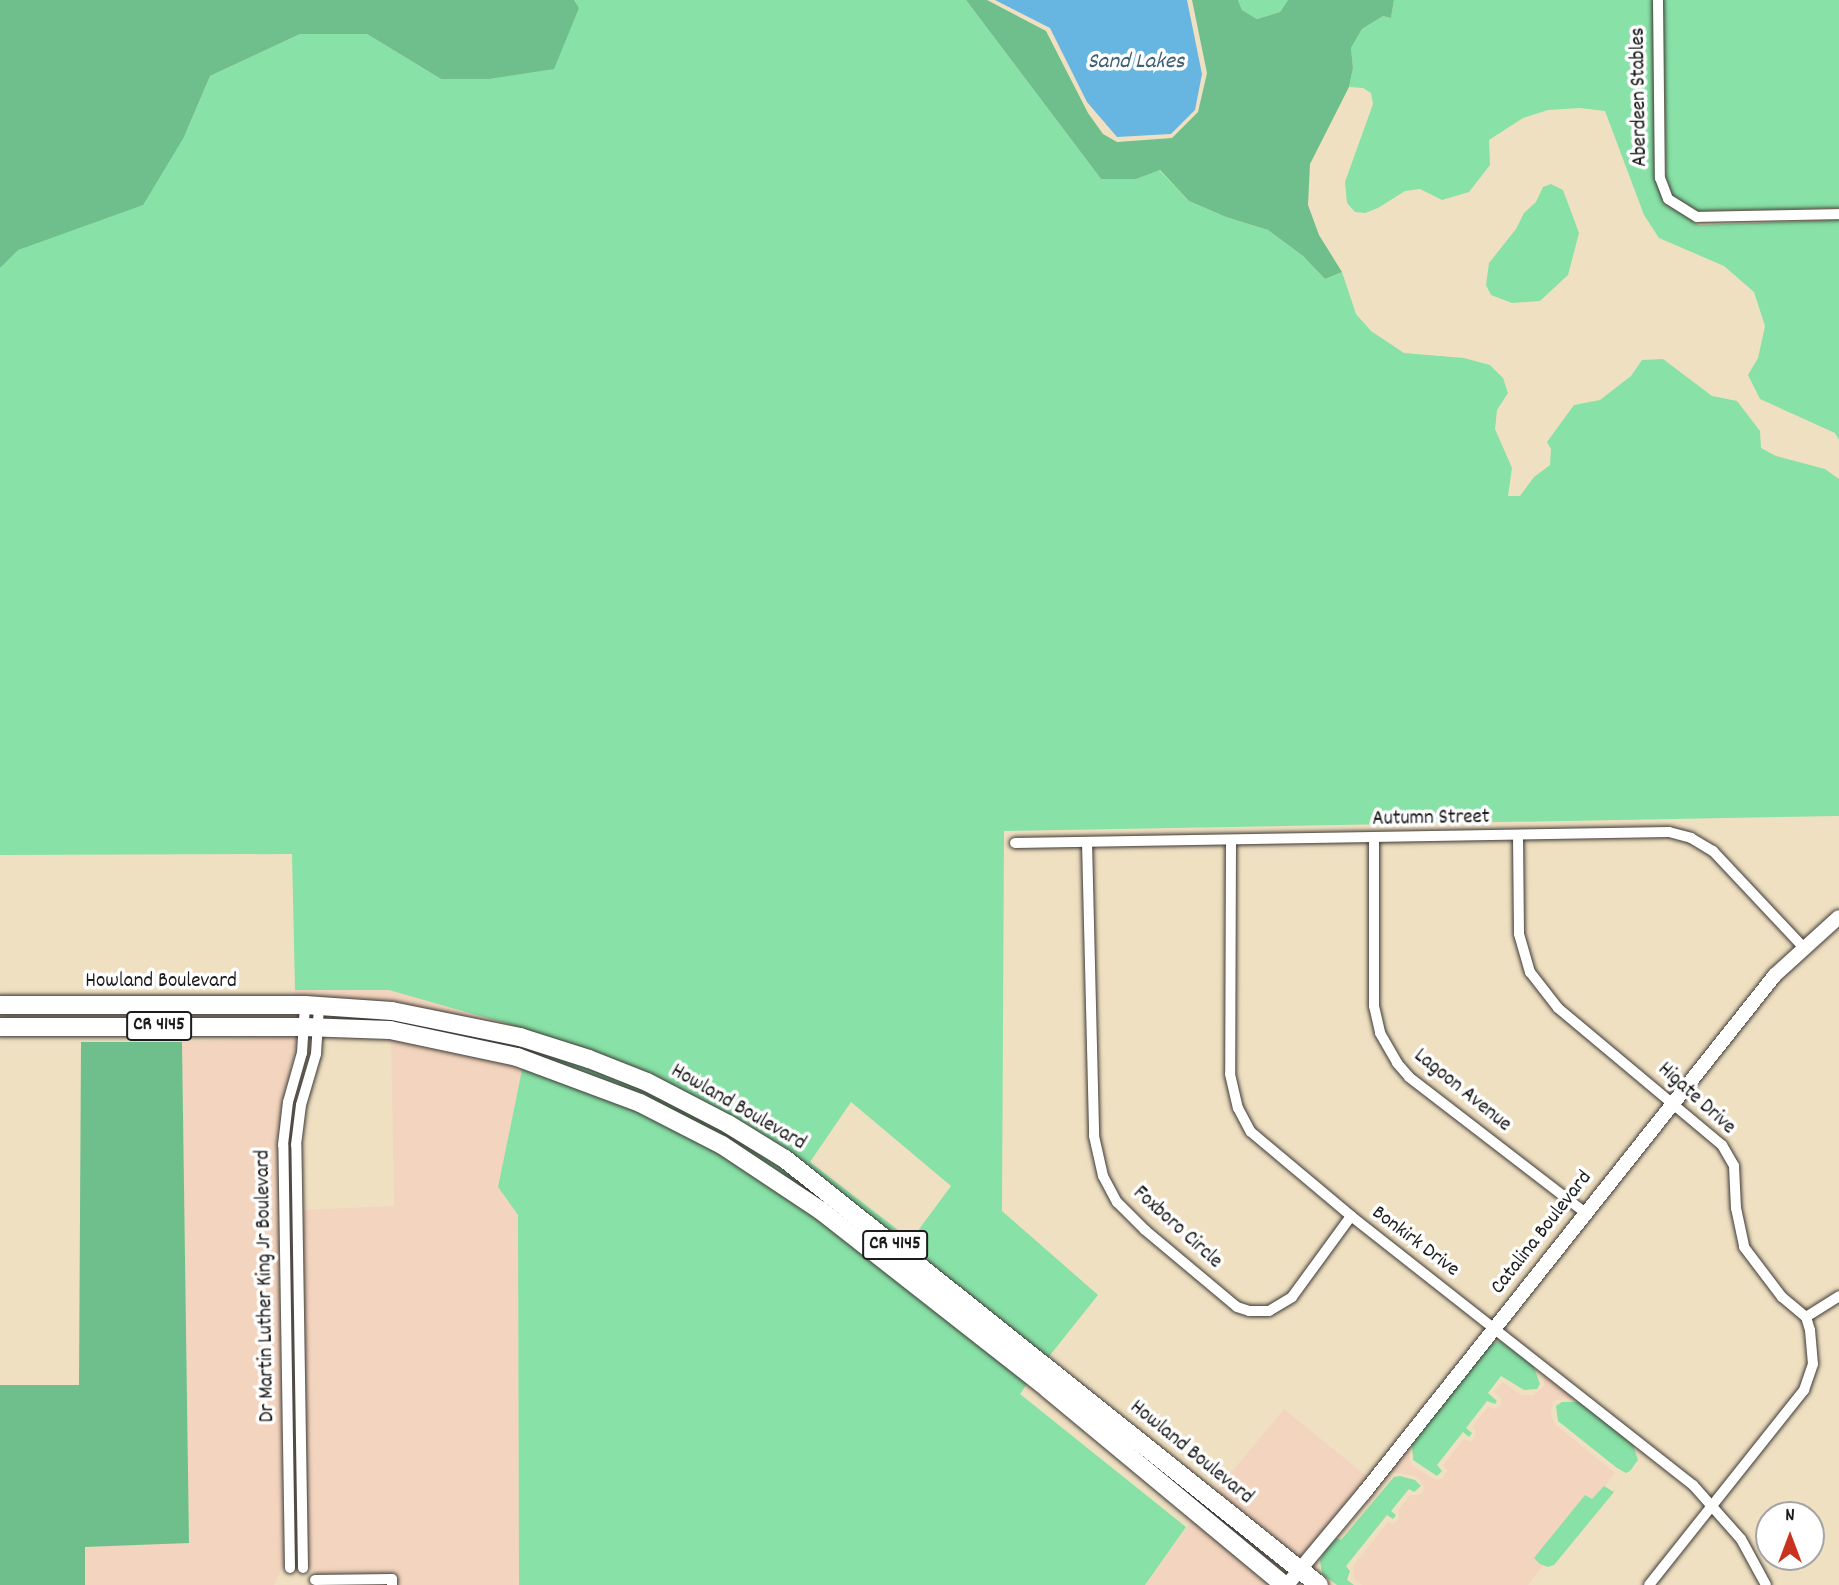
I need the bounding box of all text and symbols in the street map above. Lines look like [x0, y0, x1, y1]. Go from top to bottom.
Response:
street label: Aberdeen Stables [1626, 27, 1654, 167]
water label: Sand Lakes [1087, 49, 1185, 77]
street label: Autumn Street [1372, 805, 1490, 833]
street label: Howland Boulevard [85, 969, 237, 995]
road number: CR 4145 [126, 1010, 192, 1042]
street label: Lagoon Avenue [1408, 1044, 1516, 1138]
street label: Higate Drive [1652, 1058, 1740, 1140]
street label: Howland Boulevard [666, 1059, 810, 1157]
street label: Dr Martin Luther King Jr Boulevard [251, 1149, 281, 1423]
street label: Catalina Boulevard [1486, 1166, 1598, 1300]
street label: Foxboro Circle [1127, 1181, 1227, 1275]
street label: Bonkirk Drive [1366, 1201, 1464, 1283]
road number: CR 4145 [862, 1230, 928, 1260]
street label: Howland Boulevard [1124, 1395, 1258, 1511]
north arrow [1755, 1501, 1825, 1571]
text: N [1785, 1503, 1795, 1530]

